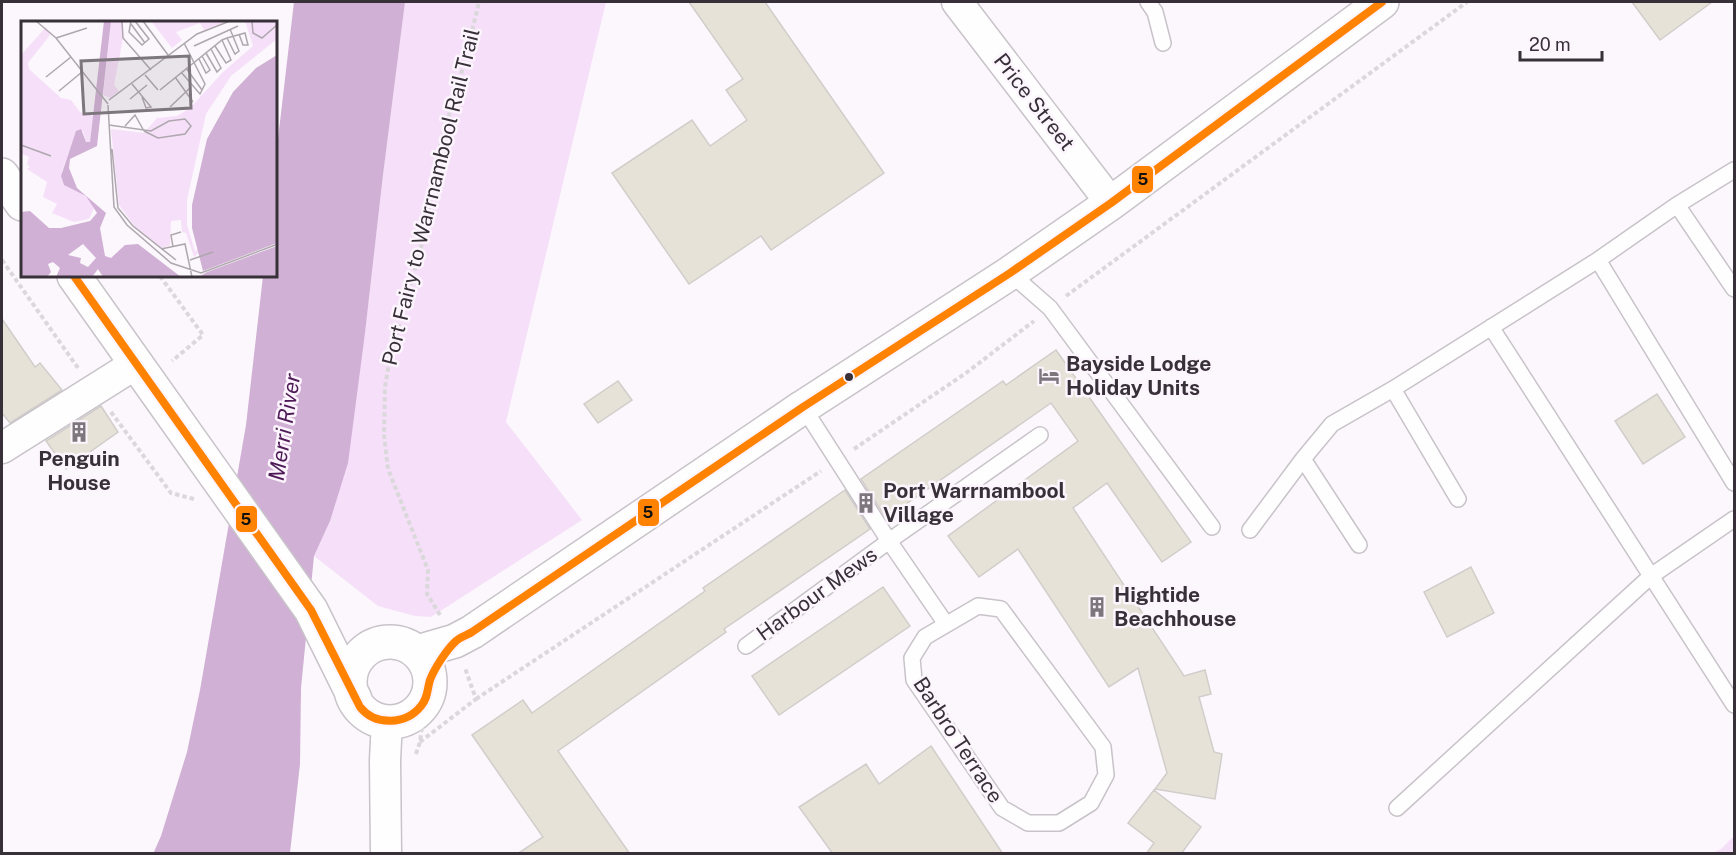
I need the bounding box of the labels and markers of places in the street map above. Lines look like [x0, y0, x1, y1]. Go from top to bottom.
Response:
place label: Bayside Lodge Holiday Units [1066, 351, 1211, 400]
hotel icon: Bayside Lodge Holiday Units [1037, 364, 1061, 388]
unlabelled marker [843, 371, 855, 383]
building icon: Penguin House [67, 420, 91, 444]
place label: Penguin House [38, 446, 120, 495]
place label: Port Warrnambool Village [883, 478, 1066, 527]
building icon: Port Warrnambool Village [854, 491, 878, 515]
place label: Hightide Beachhouse [1114, 582, 1236, 631]
building icon: Hightide Beachhouse [1085, 595, 1109, 619]

